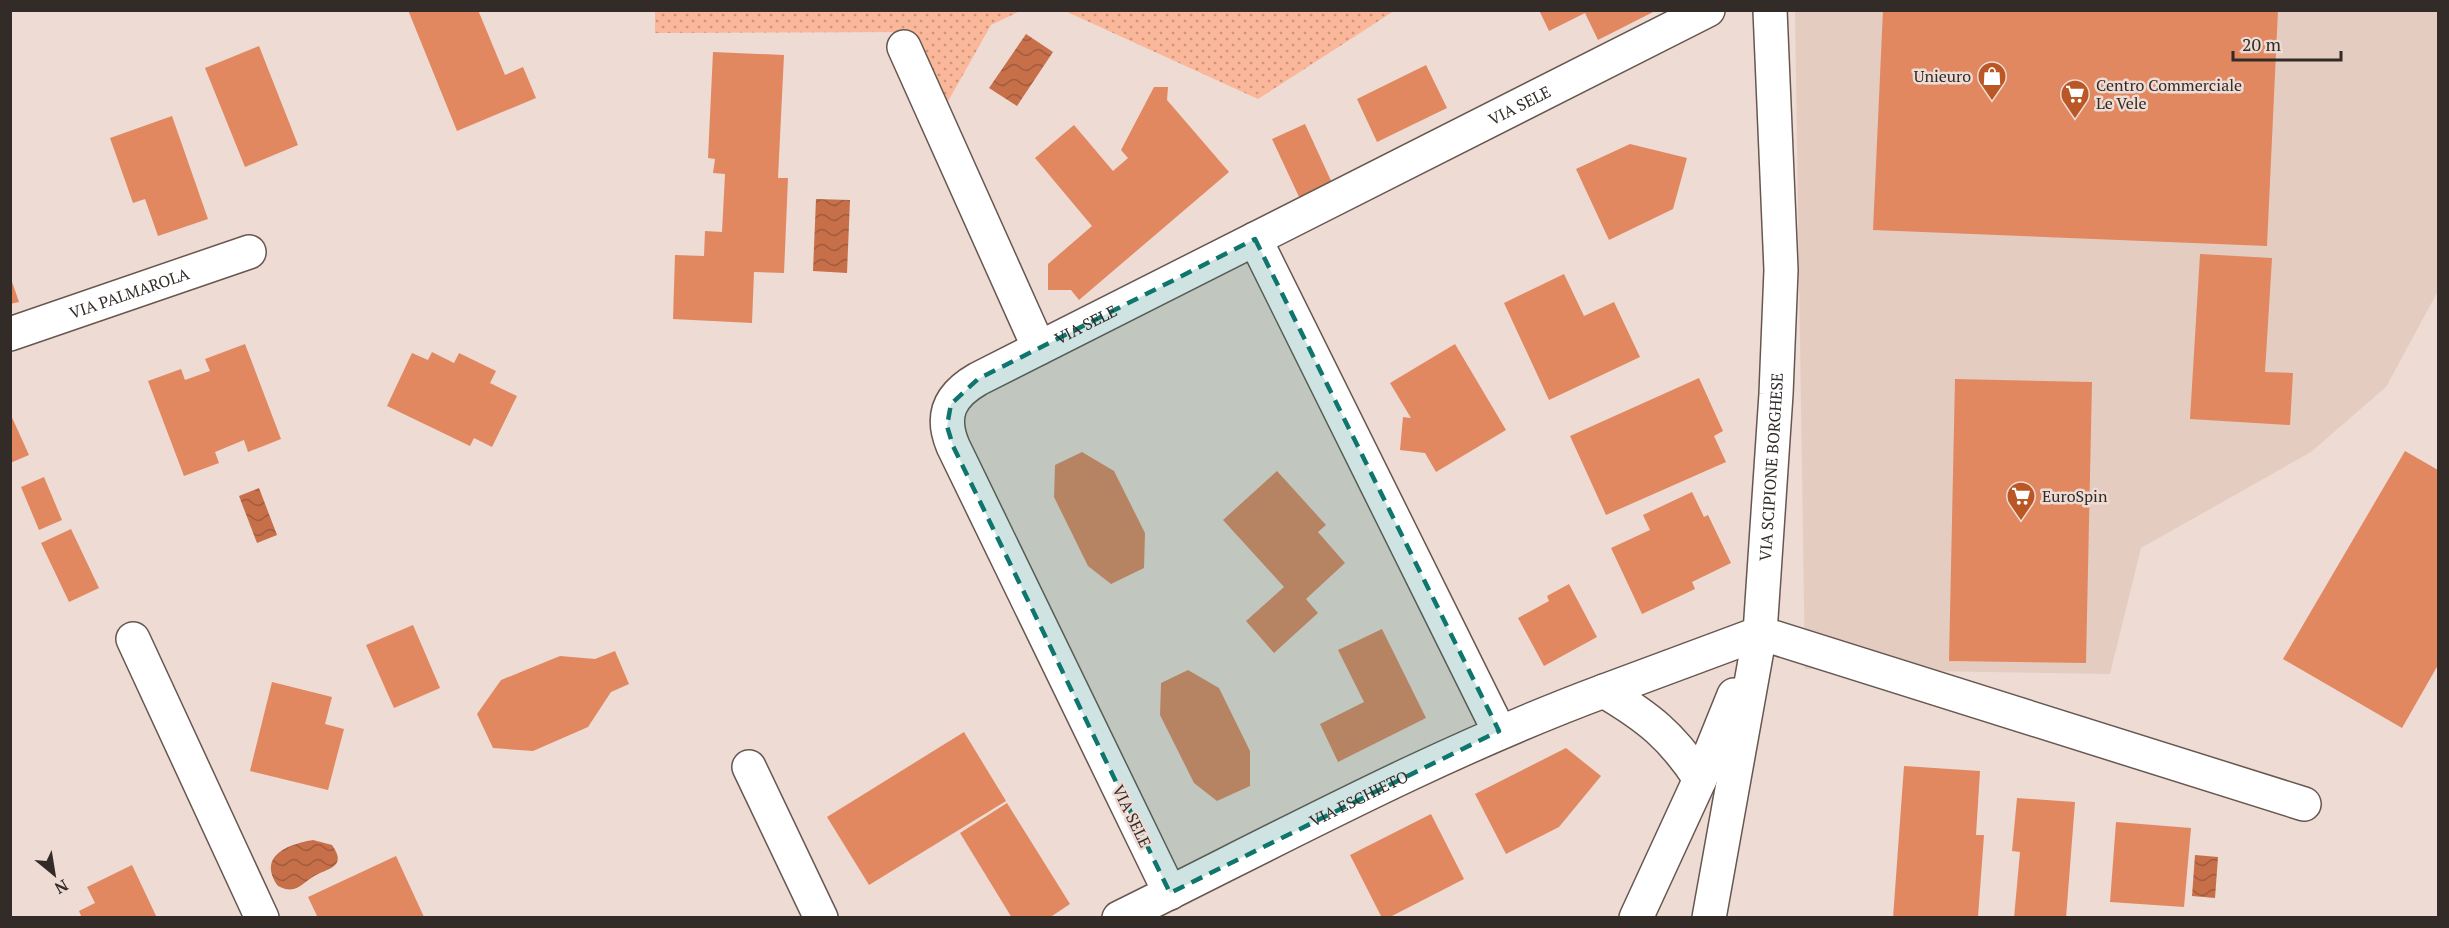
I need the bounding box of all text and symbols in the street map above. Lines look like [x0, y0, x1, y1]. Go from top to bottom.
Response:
scale bar [2233, 24, 2341, 62]
text: 20 m [2242, 32, 2282, 56]
shop icon: Unieuro [1976, 60, 2008, 102]
place label: Unieuro [1914, 65, 1971, 87]
place label: Centro Commerciale Le Vele [2096, 74, 2242, 114]
supermarket icon: Centro Commerciale Le Vele [2059, 78, 2091, 120]
street label: VIA SELE [1485, 80, 1554, 130]
street label: VIA PALMAROLA [66, 262, 192, 324]
street label: VIA SELE [1051, 300, 1121, 349]
street label: VIA SCIPIONE BORGHESE [1754, 372, 1788, 562]
supermarket icon: EuroSpin [2005, 480, 2037, 522]
place label: EuroSpin [2042, 485, 2108, 507]
street label: VIA ESCHIETO [1306, 765, 1412, 832]
street label: VIA SELE [1107, 781, 1157, 851]
north arrow [24, 844, 84, 904]
text: N [51, 874, 72, 900]

